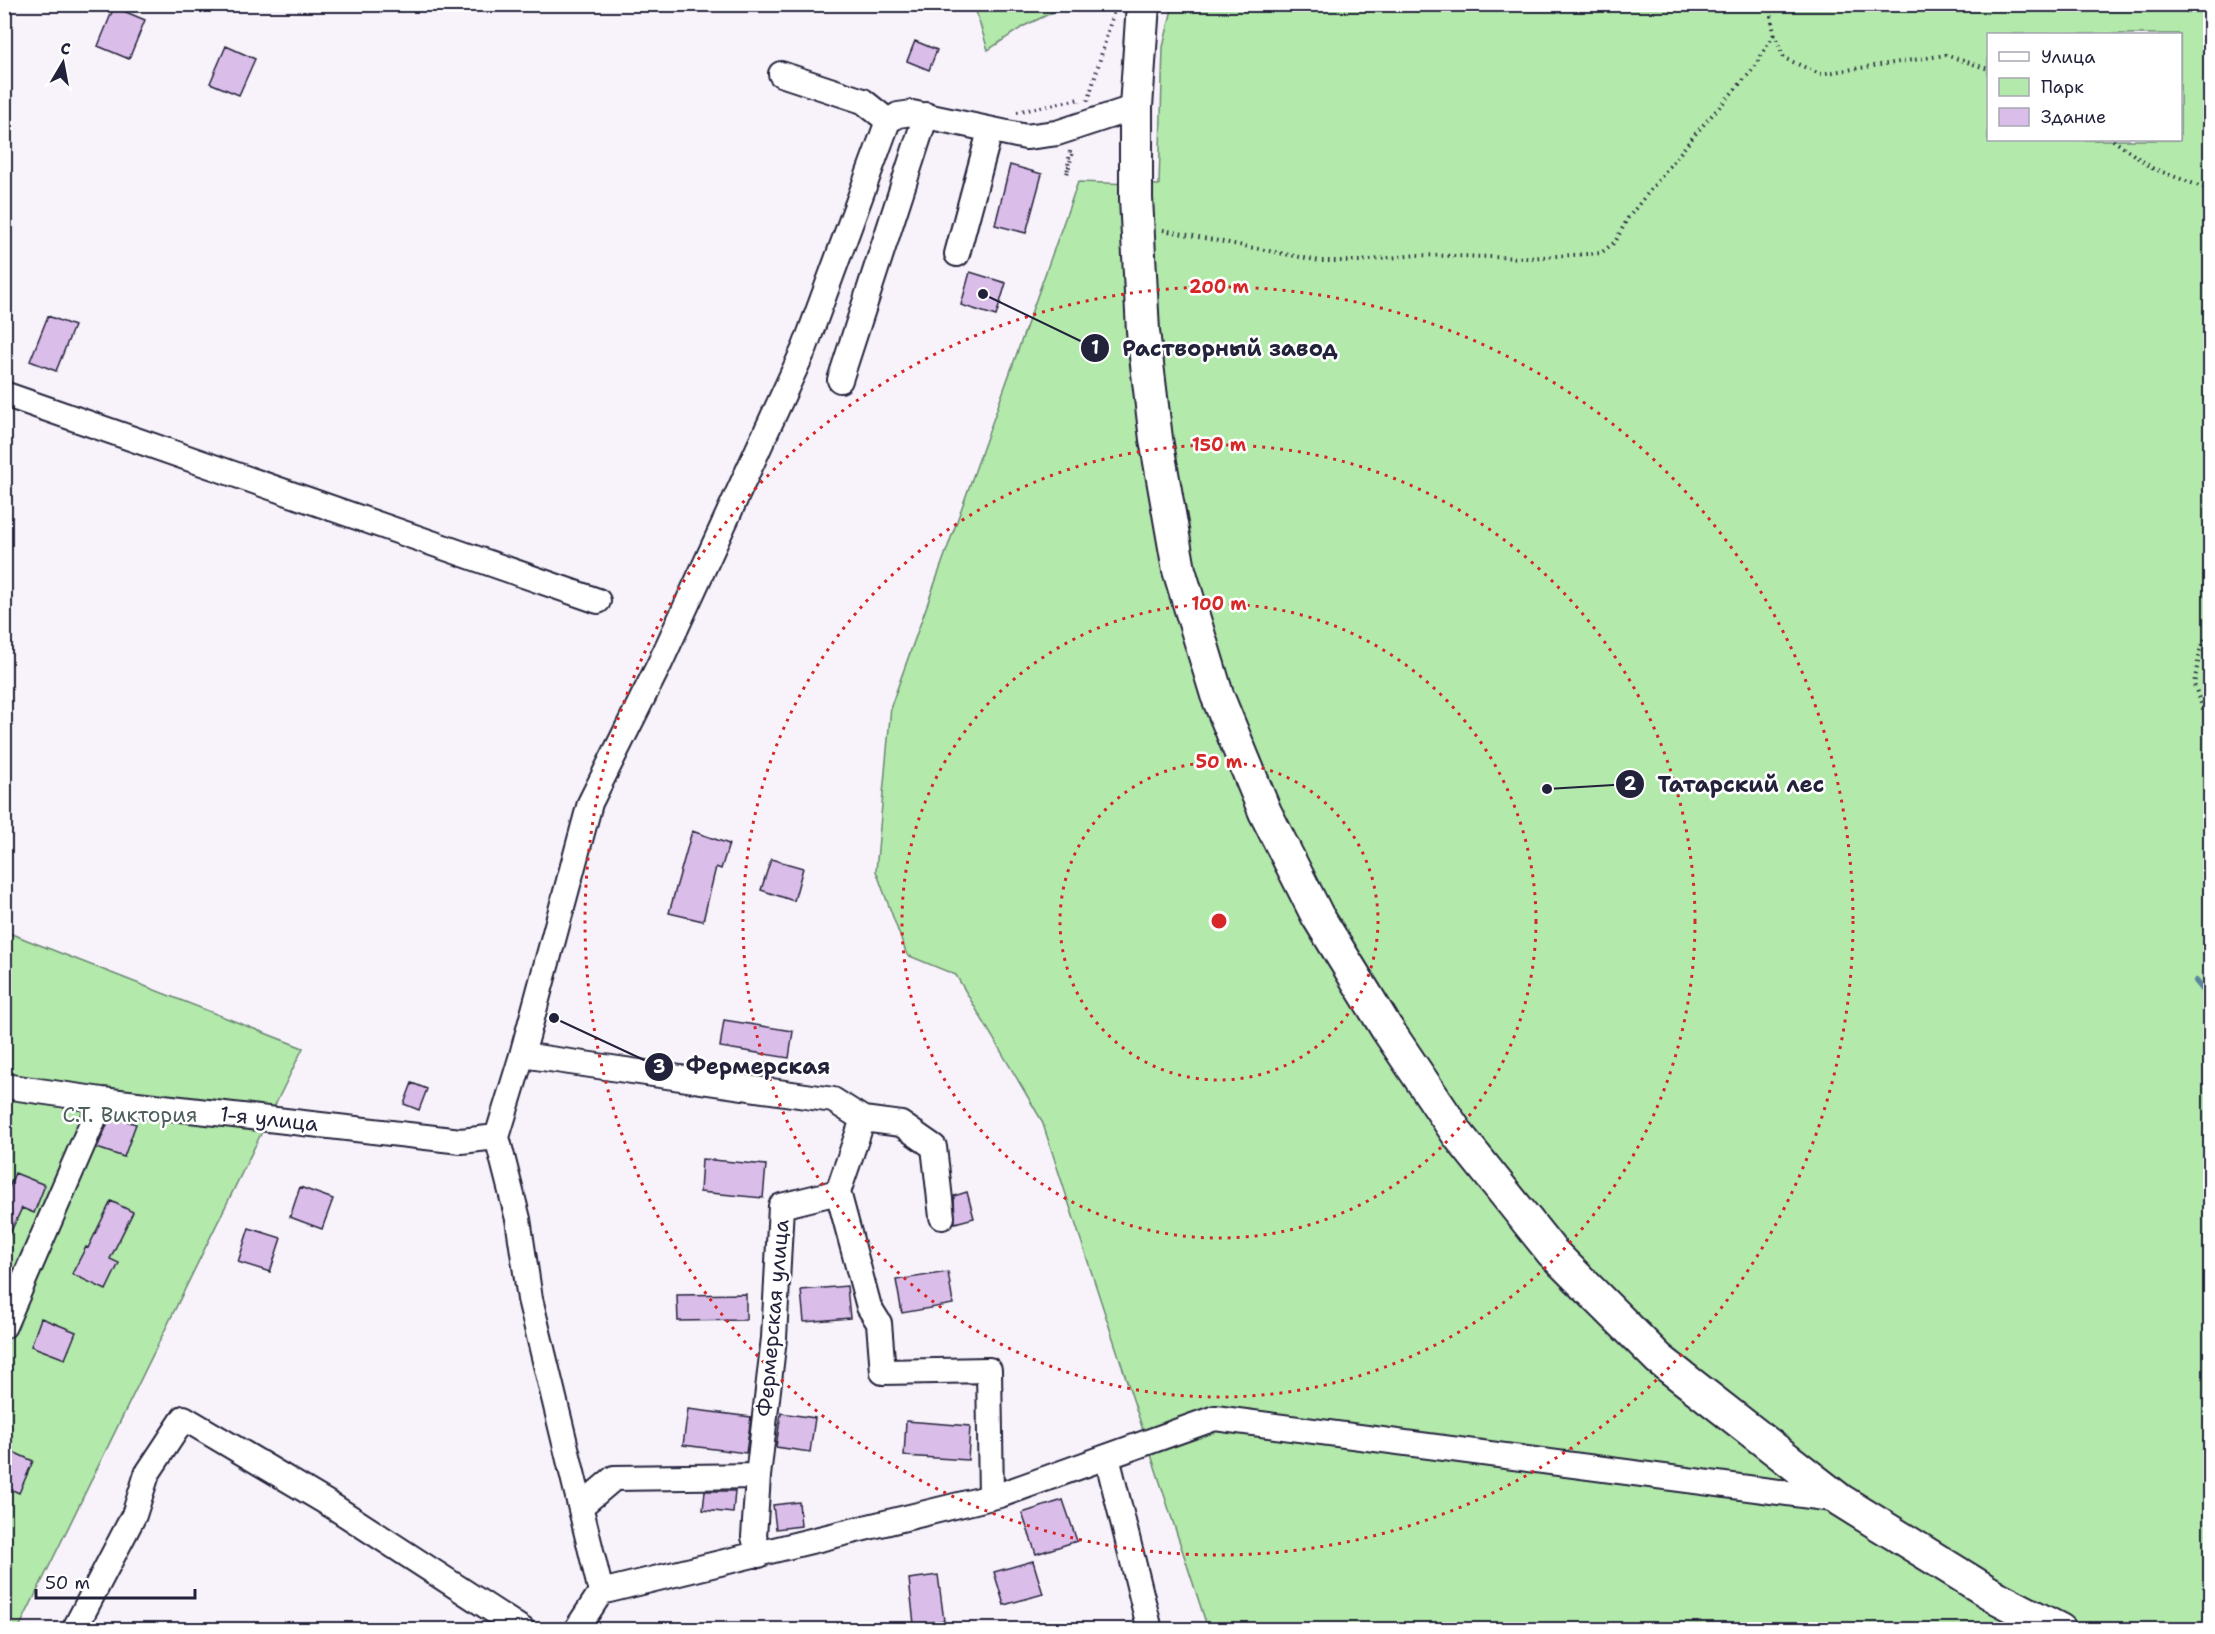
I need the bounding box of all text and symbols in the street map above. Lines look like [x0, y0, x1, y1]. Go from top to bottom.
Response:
north arrow [33, 33, 93, 93]
legend [1987, 33, 2182, 141]
text: С [59, 38, 72, 60]
text: Улица [2041, 45, 2095, 69]
text: Парк [2041, 75, 2084, 99]
text: Здание [2041, 105, 2106, 129]
text: 200 m [1189, 275, 1250, 299]
callout: Растворный завод [1080, 328, 1350, 368]
text: Растворный завод [1122, 334, 1338, 363]
text: 1 [1091, 336, 1099, 360]
text: 150 m [1192, 433, 1247, 457]
text: 100 m [1191, 592, 1247, 616]
text: 50 m [1196, 750, 1243, 774]
callout: Татарский лес [1615, 764, 1836, 804]
text: Татарский лес [1658, 770, 1824, 799]
text: 2 [1624, 772, 1637, 796]
centre of rings [1209, 911, 1229, 931]
callout: Фермерская [644, 1047, 842, 1087]
text: Фермерская [686, 1052, 830, 1081]
text: 3 [653, 1055, 665, 1079]
street label: 1-я улица [218, 1100, 320, 1138]
park label: С.Т. Виктория [62, 1101, 198, 1129]
street label: Фермерская улица [750, 1218, 796, 1418]
scale bar [36, 1562, 195, 1600]
text: 50 m [45, 1571, 90, 1595]

